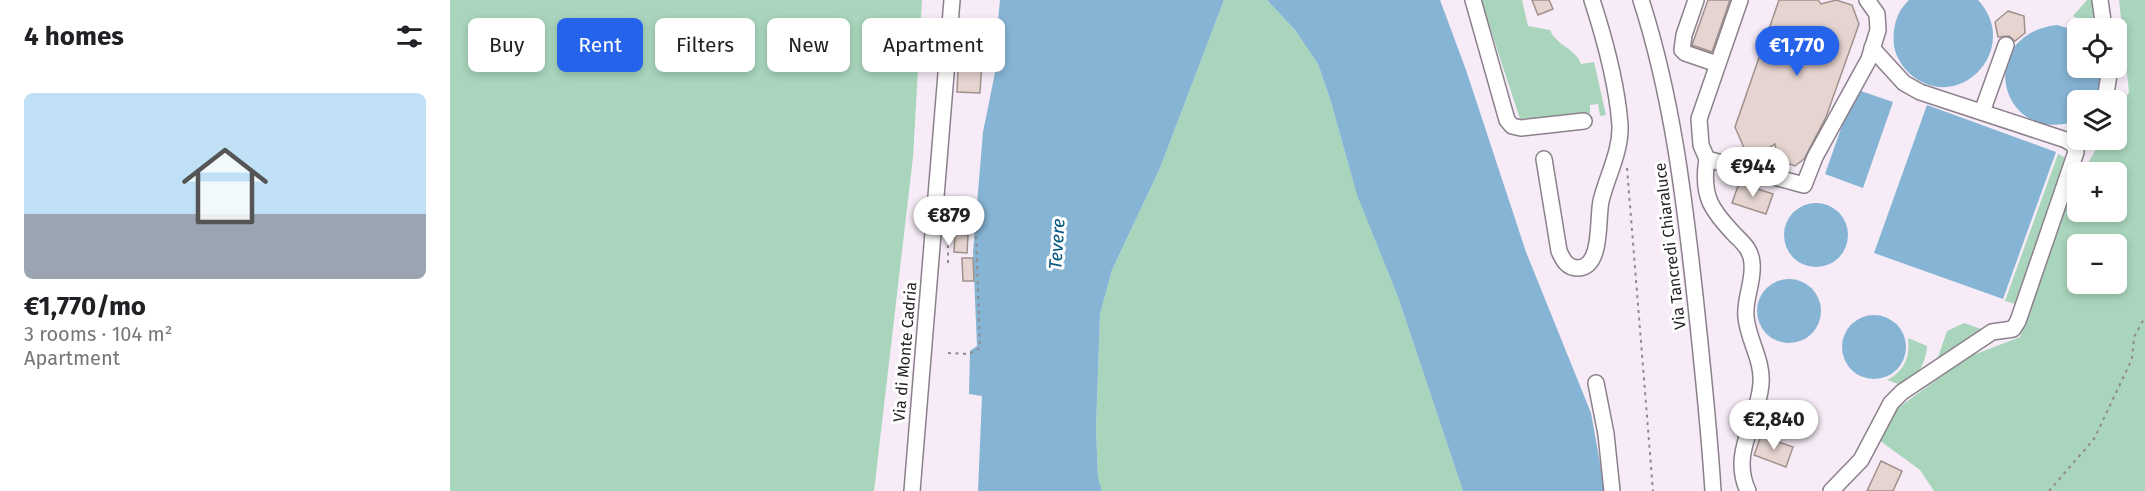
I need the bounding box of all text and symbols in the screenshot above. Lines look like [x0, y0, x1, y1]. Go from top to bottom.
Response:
chip: Buy [468, 18, 545, 72]
chip: Rent [557, 18, 643, 72]
chip: Filters [655, 18, 755, 72]
chip: New [767, 18, 850, 72]
chip: Apartment [862, 18, 1005, 72]
map controls [2067, 18, 2127, 294]
button: locate [2067, 18, 2127, 78]
icon: filters [393, 20, 426, 53]
text: 4 homes [24, 21, 124, 52]
pin: €1,770 [1748, 26, 1846, 77]
text: €1,770 [1769, 33, 1825, 57]
button: layers [2067, 90, 2127, 150]
icon: home [171, 132, 279, 240]
pin: €944 [1717, 147, 1789, 198]
text: €944 [1730, 154, 1776, 178]
street label: Via Tancredi Chiaraluce [1650, 162, 1690, 330]
button: + [2067, 162, 2127, 222]
pin: €879 [913, 196, 985, 247]
text: €879 [927, 203, 971, 227]
water label: Tevere [1044, 218, 1070, 270]
button: − [2067, 234, 2127, 294]
street label: Via di Monte Cadria [889, 281, 921, 423]
text: €1,770/mo [24, 291, 146, 322]
text: 3 rooms · 104 m² [24, 322, 172, 346]
text: Apartment [24, 346, 120, 370]
pin: €2,840 [1725, 400, 1823, 451]
text: €2,840 [1743, 407, 1805, 431]

